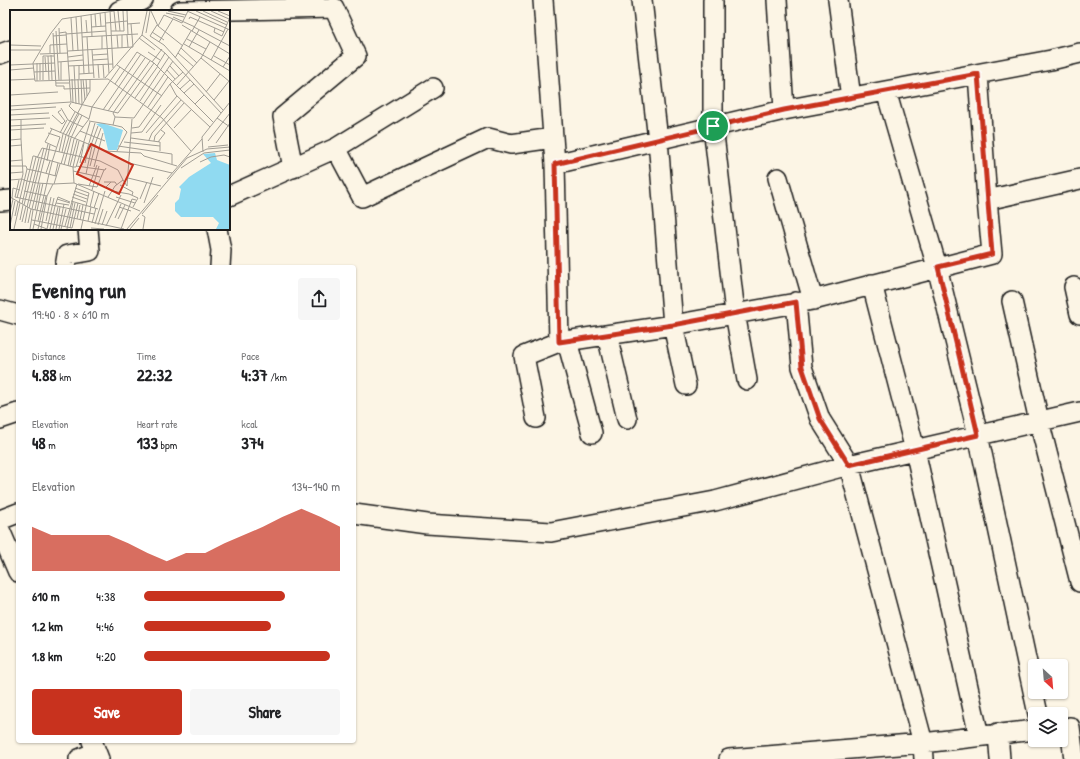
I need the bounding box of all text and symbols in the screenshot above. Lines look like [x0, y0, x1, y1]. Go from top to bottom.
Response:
inset map [10, 10, 230, 230]
pin [696, 109, 730, 143]
icon: arrive [702, 115, 724, 137]
text: Evening run [32, 275, 126, 305]
button: share [298, 278, 340, 320]
text: 19:40 · 8 × 610 m [32, 305, 109, 323]
text: Distance [32, 349, 66, 363]
text: Time [137, 349, 156, 363]
text: Pace [241, 349, 260, 363]
text: 4.88 [32, 363, 57, 386]
text: 22:32 [137, 363, 172, 386]
text: 4:37 [241, 363, 268, 386]
text: km [57, 370, 71, 384]
text: /km [268, 370, 287, 384]
text: Elevation [32, 417, 69, 431]
text: Heart rate [137, 417, 178, 431]
text: kcal [241, 417, 257, 431]
text: 48 [32, 431, 46, 454]
text: 133 [137, 431, 158, 454]
text: 374 [241, 431, 264, 454]
text: m [46, 438, 56, 452]
text: bpm [158, 438, 177, 452]
text: Elevation [32, 477, 75, 495]
text: 134–140 m [292, 477, 340, 495]
text: 610 m [32, 587, 60, 605]
text: 4:38 [96, 587, 115, 605]
text: 1.2 km [32, 617, 63, 635]
text: 4:46 [96, 617, 114, 635]
text: 1.8 km [32, 647, 62, 665]
text: 4:20 [96, 647, 116, 665]
north arrow [1028, 659, 1068, 699]
map controls [1028, 659, 1068, 747]
button: Save [32, 689, 182, 735]
button: Share [190, 689, 340, 735]
button: layers [1028, 707, 1068, 747]

